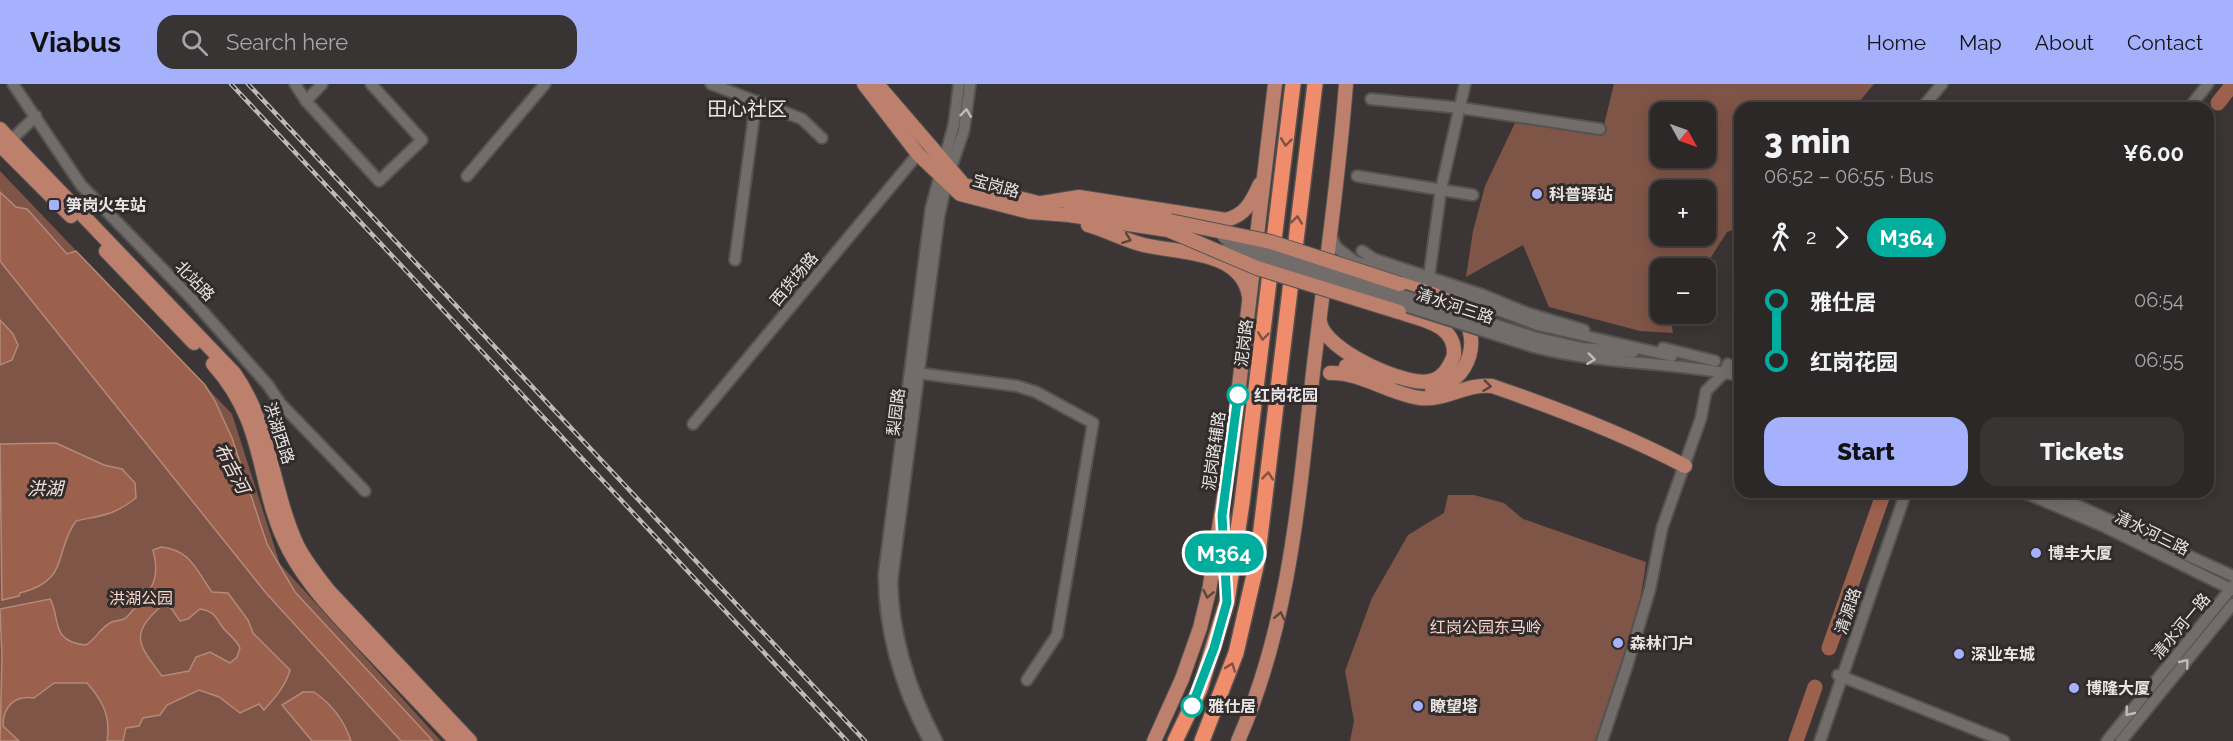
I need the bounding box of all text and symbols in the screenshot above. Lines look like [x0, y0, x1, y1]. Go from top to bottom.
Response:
search box [157, 15, 577, 69]
text: Viabus [30, 26, 121, 59]
icon: search [178, 26, 211, 59]
text: Search here [226, 29, 348, 55]
text: Home [1867, 30, 1926, 55]
text: Map [1959, 30, 2002, 55]
text: About [2035, 30, 2094, 55]
text: Contact [2127, 30, 2203, 55]
district label: 田心社区 [707, 97, 787, 121]
north arrow [1650, 102, 1716, 168]
map controls [1650, 102, 1716, 324]
one-way arrow [959, 108, 972, 117]
text: 3 min [1764, 122, 1850, 161]
one-way arrow [1280, 138, 1293, 147]
text: ¥6.00 [2123, 140, 2184, 166]
text: 06:52 – 06:55 · Bus [1764, 164, 1934, 188]
street label: 宝岗路 [970, 171, 1022, 201]
button: + [1650, 180, 1716, 246]
place label: 科普驿站 [1549, 185, 1613, 204]
marker: 科普驿站 [1530, 187, 1544, 201]
place label: 笋岗火车站 [66, 196, 146, 215]
marker: 笋岗火车站 [47, 198, 61, 212]
one-way arrow [1291, 215, 1303, 224]
icon: walk [1764, 221, 1797, 254]
icon: forward [1825, 221, 1858, 254]
text: 2 [1806, 225, 1816, 249]
text: M364 [1879, 225, 1934, 250]
one-way arrow [1120, 232, 1131, 244]
street label: 西货场路 [766, 248, 822, 310]
street label: 北站路 [171, 257, 219, 305]
button: − [1650, 258, 1716, 324]
street label: 清水河三路 [1414, 285, 1496, 327]
text: 06:54 [2134, 288, 2184, 312]
text: 雅仕居 [1810, 289, 1876, 315]
street label: 泥岗路 [1232, 318, 1256, 368]
one-way arrow [1257, 331, 1270, 340]
text: 06:55 [2134, 348, 2184, 372]
text: 红岗花园 [1810, 349, 1898, 375]
one-way arrow [1587, 352, 1596, 365]
one-way arrow [1482, 379, 1492, 392]
marker: 红岗花园 [1227, 384, 1249, 406]
place label: 红岗花园 [1254, 386, 1318, 405]
street label: 梨园路 [884, 387, 908, 437]
street label: 洪湖西路 [260, 400, 298, 466]
street label: 泥岗路辅路 [1199, 410, 1229, 492]
button: Start [1764, 417, 1968, 486]
button: Tickets [1980, 417, 2184, 486]
water label: 布吉河 [210, 439, 255, 499]
one-way arrow [1262, 472, 1274, 481]
water label: 洪湖 [27, 478, 66, 499]
street label: 清水河三路 [2112, 507, 2192, 559]
line badge: M364 [1182, 534, 1266, 572]
text: M364 [1197, 541, 1251, 566]
place label: 博丰大厦 [2048, 544, 2112, 563]
marker: 博丰大厦 [2029, 546, 2043, 560]
street label: 清源路 [1831, 585, 1865, 637]
park label: 洪湖公园 [109, 589, 173, 608]
one-way arrow [1202, 589, 1215, 599]
street label: 清水河一路 [2148, 589, 2214, 663]
one-way arrow [1273, 612, 1286, 622]
park label: 红岗公园东马岭 [1430, 618, 1542, 637]
place label: 森林门户 [1630, 634, 1694, 653]
marker: 森林门户 [1611, 636, 1625, 650]
place label: 深业车城 [1971, 645, 2035, 664]
marker: 深业车城 [1952, 647, 1966, 661]
one-way arrow [2177, 659, 2188, 670]
one-way arrow [1223, 662, 1236, 673]
place label: 博隆大厦 [2086, 679, 2150, 698]
marker: 博隆大厦 [2067, 681, 2081, 695]
marker: 雅仕居 [1181, 695, 1203, 717]
place label: 雅仕居 [1208, 697, 1256, 716]
place label: 瞭望塔 [1430, 697, 1478, 716]
marker: 瞭望塔 [1411, 699, 1425, 713]
one-way arrow [2126, 706, 2137, 717]

